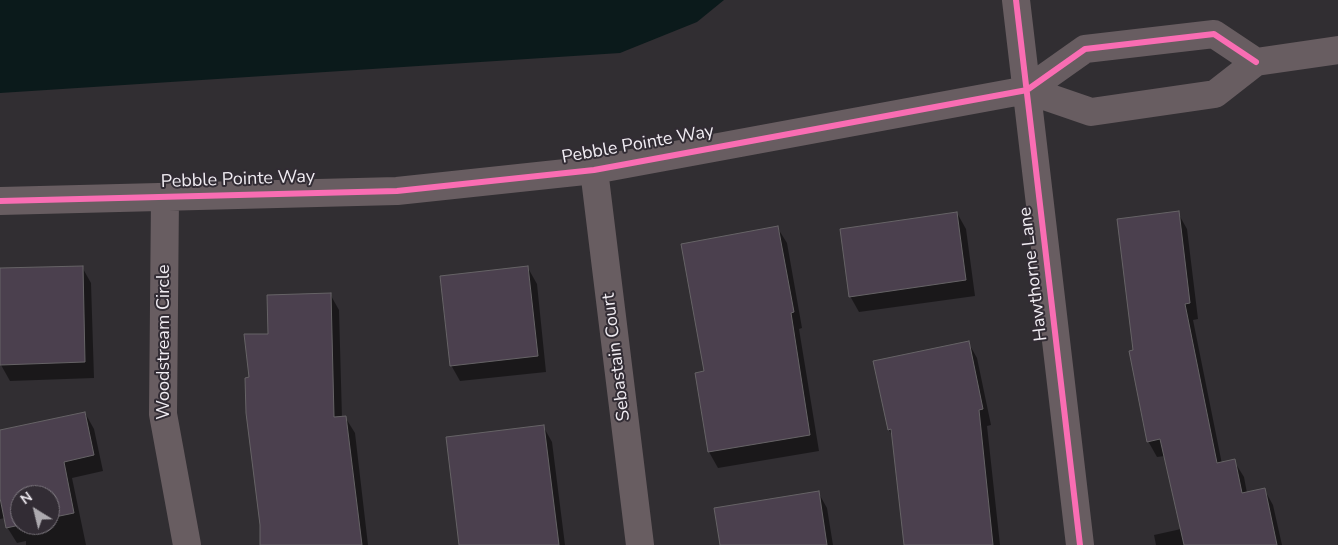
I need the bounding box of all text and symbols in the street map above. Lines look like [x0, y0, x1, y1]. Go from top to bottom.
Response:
street label: Pebble Pointe Way [560, 121, 716, 169]
street label: Pebble Pointe Way [161, 167, 315, 193]
street label: Hawthorne Lane [1015, 206, 1053, 342]
street label: Woodstream Circle [154, 264, 176, 420]
street label: Sebastain Court [598, 292, 636, 422]
north arrow [10, 485, 60, 535]
text: N [17, 488, 36, 509]

